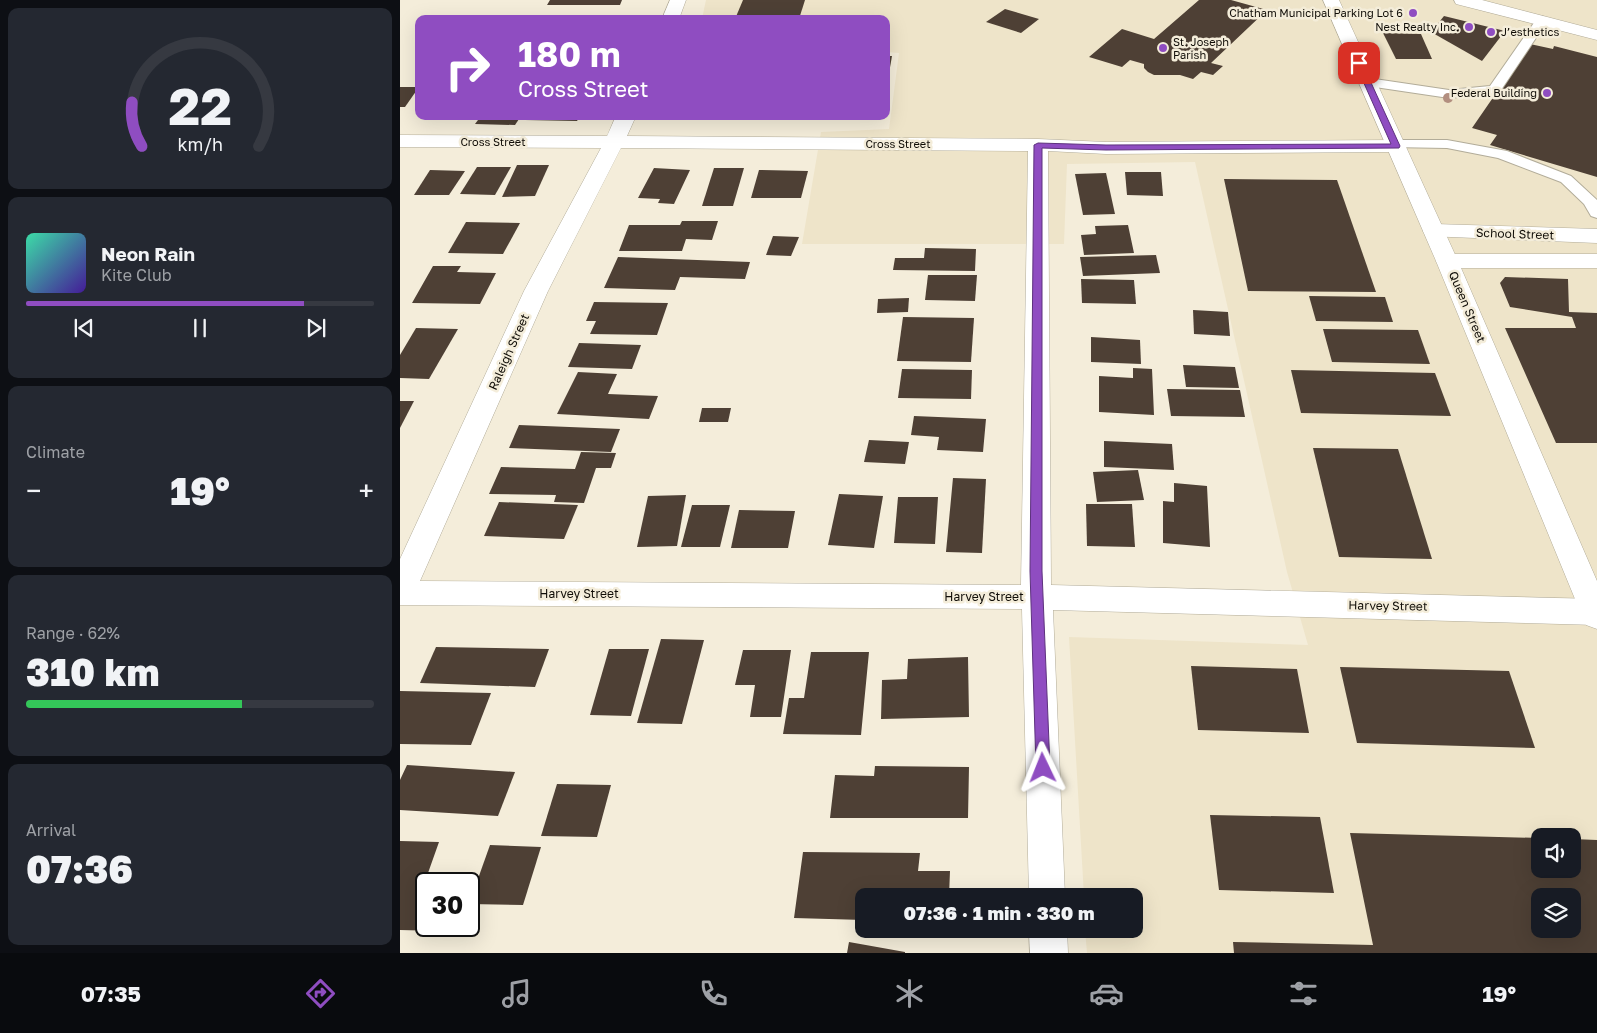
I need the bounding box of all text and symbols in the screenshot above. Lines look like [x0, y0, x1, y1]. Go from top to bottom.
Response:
place label: Chatham Municipal Parking Lot 6 [1229, 6, 1403, 19]
marker: Chatham Municipal Parking Lot 6 [1407, 7, 1419, 19]
place label: Nest Realty Inc. [1375, 20, 1459, 33]
marker: Nest Realty Inc. [1463, 21, 1475, 33]
place label: J’esthetics [1501, 25, 1560, 38]
marker: J’esthetics [1485, 26, 1497, 38]
text: 180 m [518, 33, 621, 75]
icon: right [435, 35, 500, 100]
place label: St. Joseph Parish [1173, 35, 1229, 61]
marker: St. Joseph Parish [1157, 42, 1169, 54]
pin [1338, 42, 1380, 84]
icon: arrive [1345, 49, 1373, 77]
text: 22 [168, 74, 232, 136]
text: Cross Street [518, 75, 648, 102]
place label: Federal Building [1451, 86, 1537, 99]
marker: Federal Building [1541, 87, 1553, 99]
text: km/h [177, 133, 223, 155]
street label: Cross Street [460, 135, 526, 148]
street label: Cross Street [865, 137, 931, 150]
street label: School Street [1476, 225, 1555, 242]
text: Neon Rain [101, 242, 195, 265]
text: Kite Club [101, 265, 172, 285]
street label: Queen Street [1446, 269, 1489, 345]
street label: Raleigh Street [485, 311, 532, 392]
icon: previous [70, 314, 98, 342]
icon: pause [186, 314, 214, 342]
icon: next [302, 314, 330, 342]
text: Climate [26, 442, 85, 462]
text: 19° [170, 468, 230, 513]
text: − [26, 474, 41, 507]
text: + [359, 474, 374, 507]
street label: Harvey Street [539, 586, 619, 601]
street label: Harvey Street [944, 589, 1024, 604]
street label: Harvey Street [1348, 597, 1428, 614]
text: Range · 62% [26, 623, 120, 643]
text: 310 km [26, 649, 160, 694]
position arrow [1016, 741, 1068, 793]
text: Arrival [26, 820, 76, 840]
map controls [1531, 828, 1581, 938]
button: sound [1531, 828, 1581, 878]
text: 07:36 [26, 846, 133, 891]
speed limit sign: 30 [415, 872, 480, 937]
button: layers [1531, 888, 1581, 938]
text: 07:36 · 1 min · 330 m [903, 901, 1095, 924]
icon: directions [303, 976, 338, 1011]
icon: music [499, 976, 534, 1011]
icon: phone [696, 976, 731, 1011]
icon: climate [892, 976, 927, 1011]
icon: car [1089, 976, 1124, 1011]
icon: filters [1286, 976, 1321, 1011]
text: 07:35 [81, 980, 141, 1007]
text: 19° [1482, 980, 1516, 1007]

